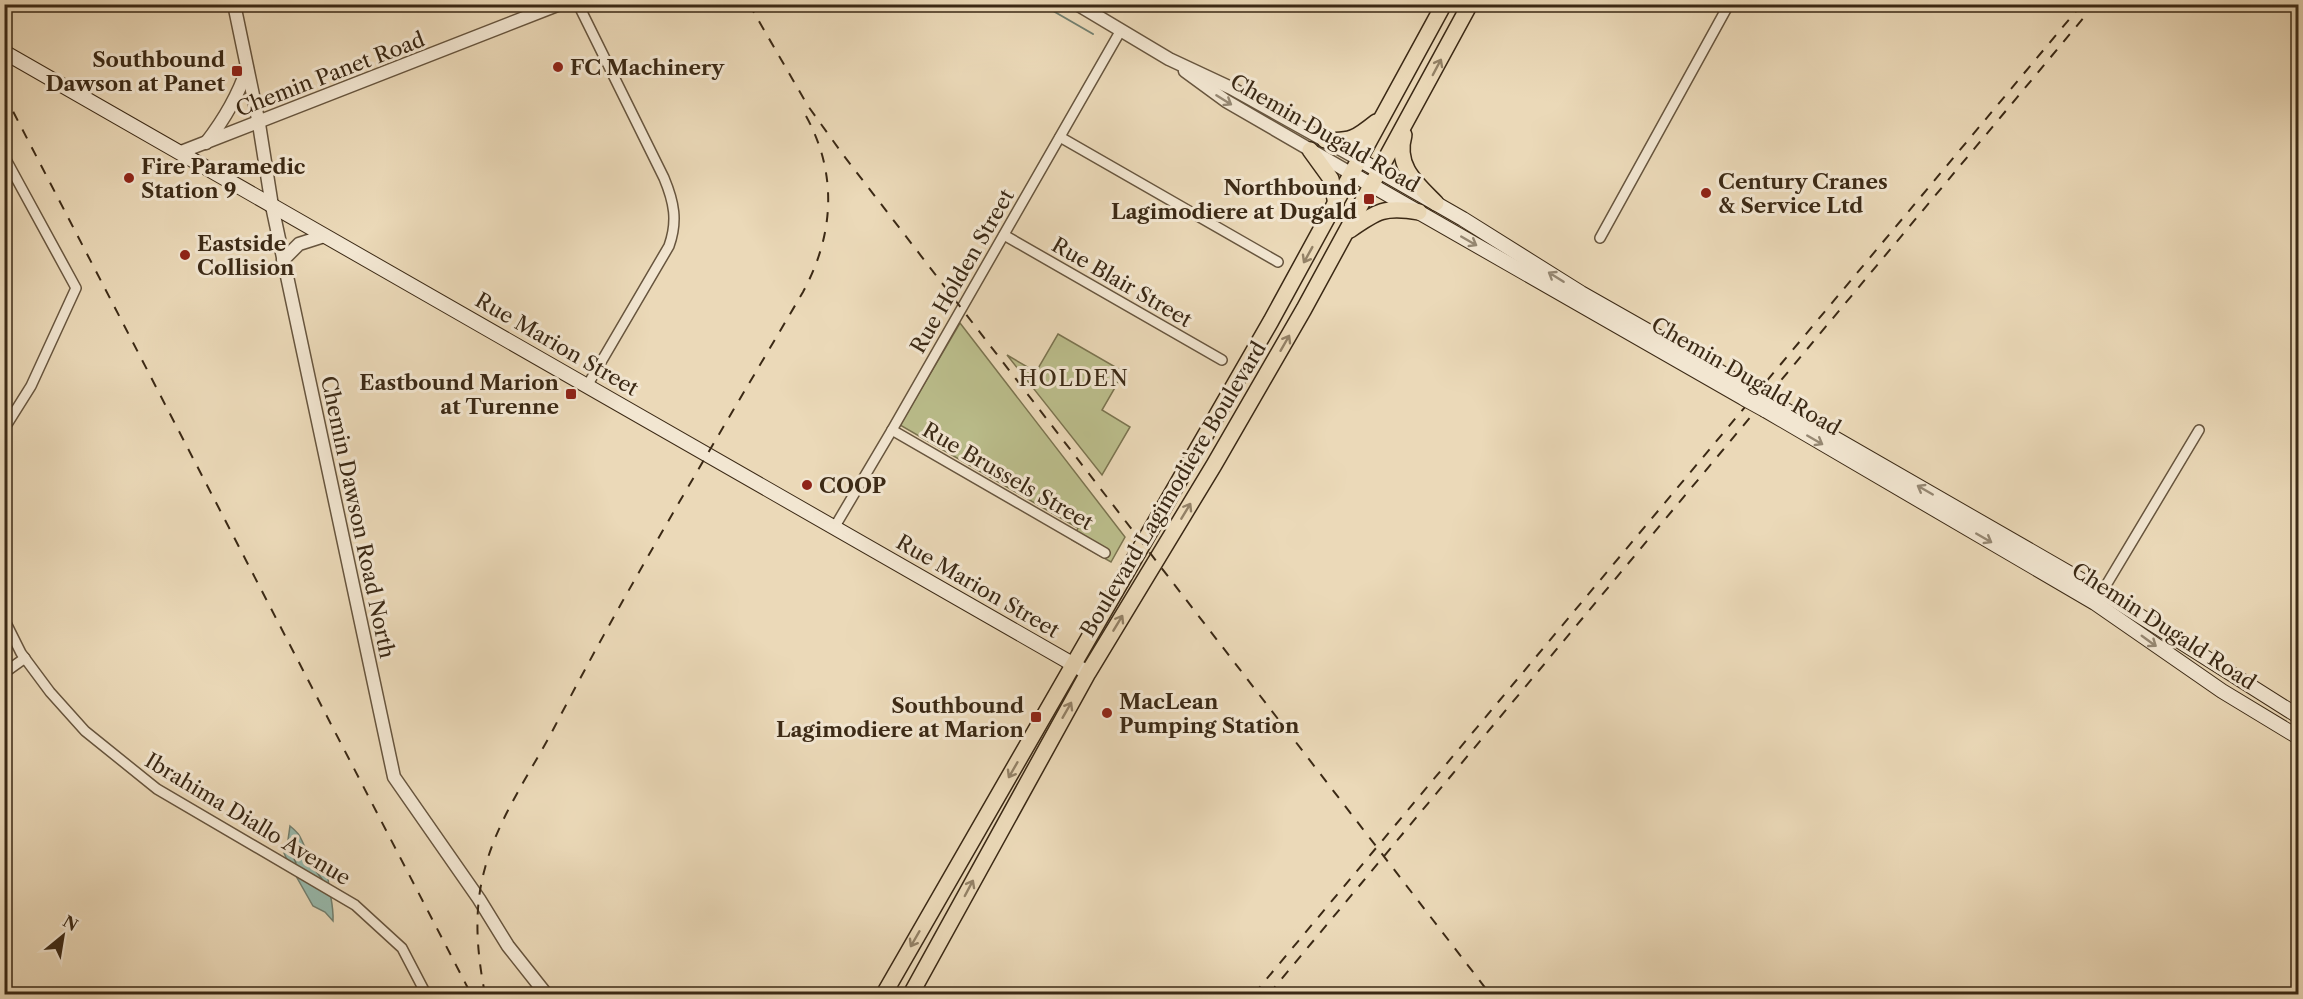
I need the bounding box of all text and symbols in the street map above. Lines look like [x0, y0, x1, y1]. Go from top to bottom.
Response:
street label: Chemin Panet Road [232, 26, 428, 122]
place label: Southbound Dawson at Panet [45, 47, 226, 96]
place label: FC Machinery [570, 55, 725, 80]
one-way arrow [1432, 58, 1443, 76]
marker: FC Machinery [551, 60, 565, 74]
marker: Southbound Dawson at Panet [230, 64, 244, 78]
street label: Chemin Dugald Road [1226, 69, 1424, 198]
one-way arrow [1216, 94, 1232, 106]
place label: Fire Paramedic Station 9 [141, 154, 306, 203]
place label: Century Cranes & Service Ltd [1718, 169, 1888, 218]
marker: Fire Paramedic Station 9 [122, 171, 136, 185]
place label: Northbound Lagimodiere at Dugald [1111, 175, 1357, 224]
street label: Rue Holden Street [905, 184, 1019, 357]
marker: Century Cranes & Service Ltd [1699, 186, 1713, 200]
marker: Northbound Lagimodiere at Dugald [1362, 192, 1376, 206]
place label: Eastside Collision [197, 231, 295, 280]
street label: Rue Blair Street [1048, 232, 1197, 332]
one-way arrow [1460, 236, 1478, 247]
one-way arrow [1302, 246, 1314, 263]
marker: Eastside Collision [178, 248, 192, 262]
one-way arrow [1548, 271, 1565, 283]
street label: Rue Marion Street [471, 287, 643, 401]
street label: Chemin Dugald Road [1647, 312, 1845, 441]
one-way arrow [1279, 335, 1291, 352]
street label: Boulevard Lagimodière Boulevard [1075, 337, 1271, 641]
district label: HOLDEN [1018, 365, 1130, 392]
place label: Eastbound Marion at Turenne [359, 370, 560, 419]
street label: Chemin Dawson Road North [316, 374, 400, 660]
marker: Eastbound Marion at Turenne [564, 387, 578, 401]
street label: Rue Brussels Street [918, 417, 1098, 535]
one-way arrow [1806, 434, 1823, 446]
place label: COOP [819, 473, 886, 498]
marker: COOP [800, 478, 814, 492]
one-way arrow [1917, 484, 1934, 496]
one-way arrow [1181, 503, 1193, 520]
street label: Rue Marion Street [892, 529, 1064, 643]
one-way arrow [1975, 533, 1992, 545]
street label: Chemin Dugald Road [2067, 557, 2261, 695]
one-way arrow [1112, 615, 1124, 632]
one-way arrow [2140, 635, 2156, 647]
place label: MacLean Pumping Station [1119, 689, 1300, 738]
place label: Southbound Lagimodiere at Marion [776, 693, 1025, 742]
one-way arrow [1062, 702, 1074, 719]
marker: MacLean Pumping Station [1100, 706, 1114, 720]
marker: Southbound Lagimodiere at Marion [1029, 710, 1043, 724]
street label: Ibrahima Diallo Avenue [141, 748, 355, 890]
one-way arrow [1006, 762, 1018, 779]
one-way arrow [963, 880, 975, 897]
north arrow [33, 906, 93, 966]
text: N [59, 911, 82, 935]
one-way arrow [909, 931, 921, 948]

